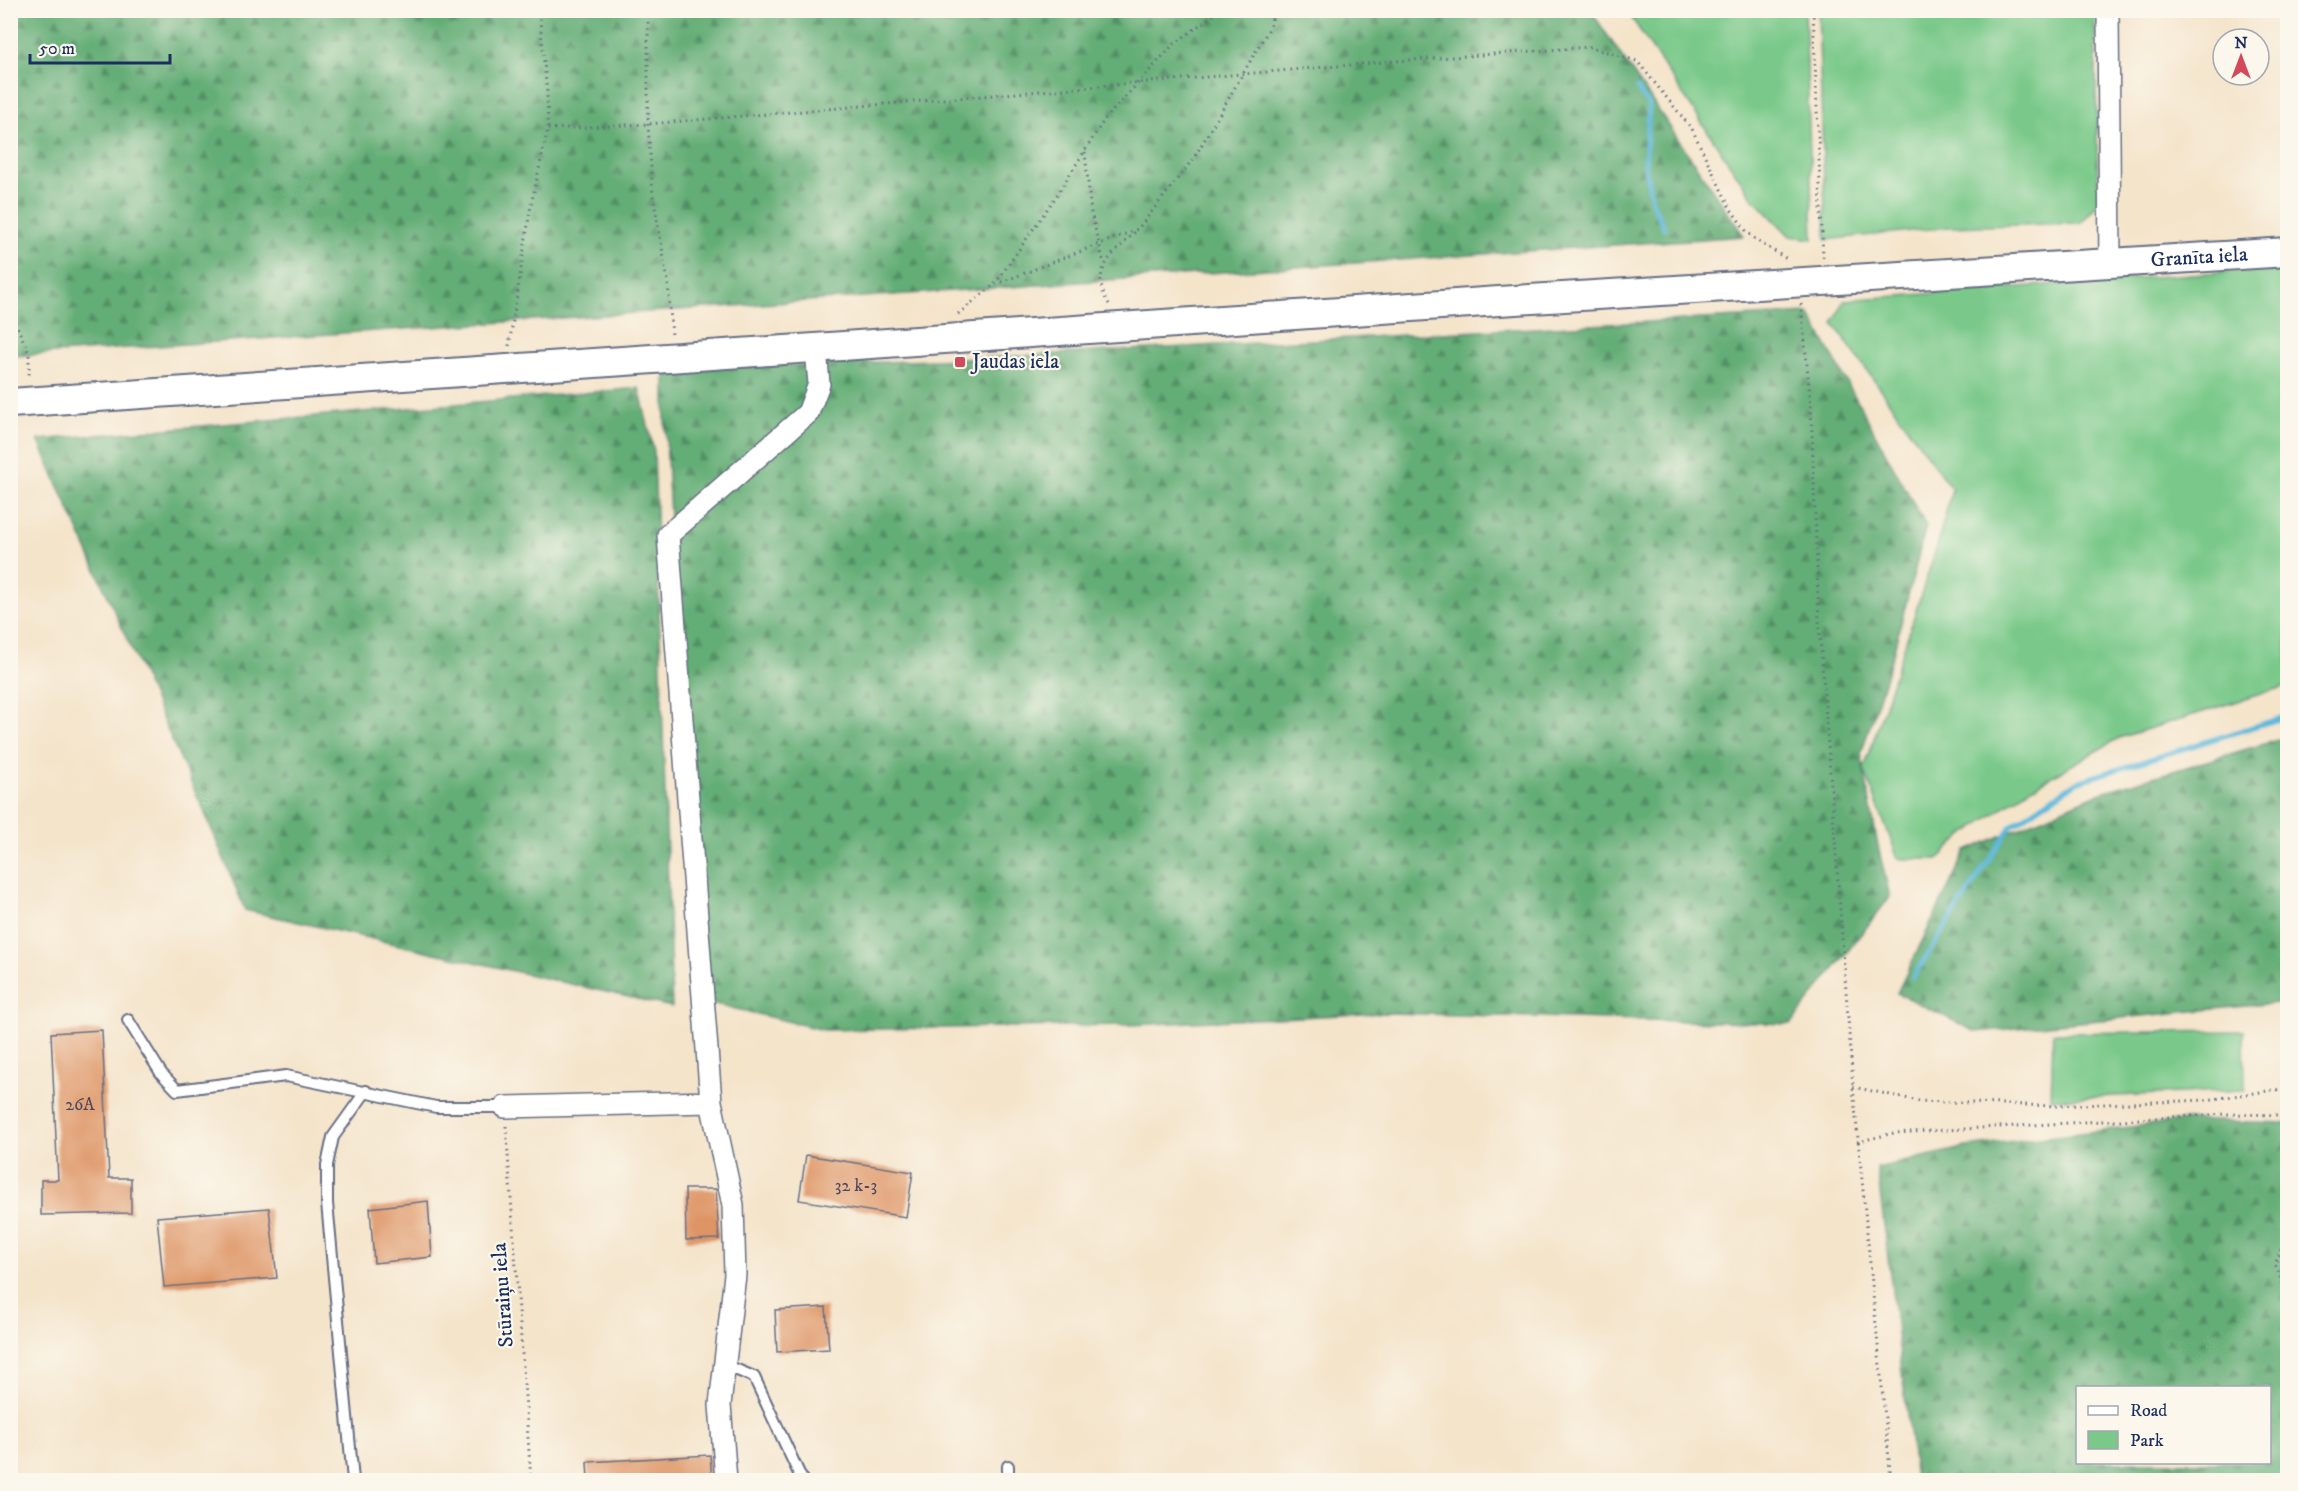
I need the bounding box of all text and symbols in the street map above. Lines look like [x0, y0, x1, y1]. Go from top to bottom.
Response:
scale bar [30, 27, 170, 65]
north arrow [2211, 27, 2271, 87]
text: N [2234, 33, 2248, 53]
text: 50 m [39, 38, 75, 60]
street label: Granīta iela [2150, 242, 2249, 274]
place label: Jaudas iela [970, 349, 1059, 375]
marker: Jaudas iela [953, 355, 967, 369]
house number: 26A [65, 1094, 95, 1116]
house number: 32 k-3 [835, 1175, 877, 1197]
street label: Stūraiņu iela [486, 1242, 520, 1348]
legend [2076, 1386, 2271, 1464]
text: Road [2130, 1400, 2167, 1422]
text: Park [2130, 1430, 2164, 1452]

